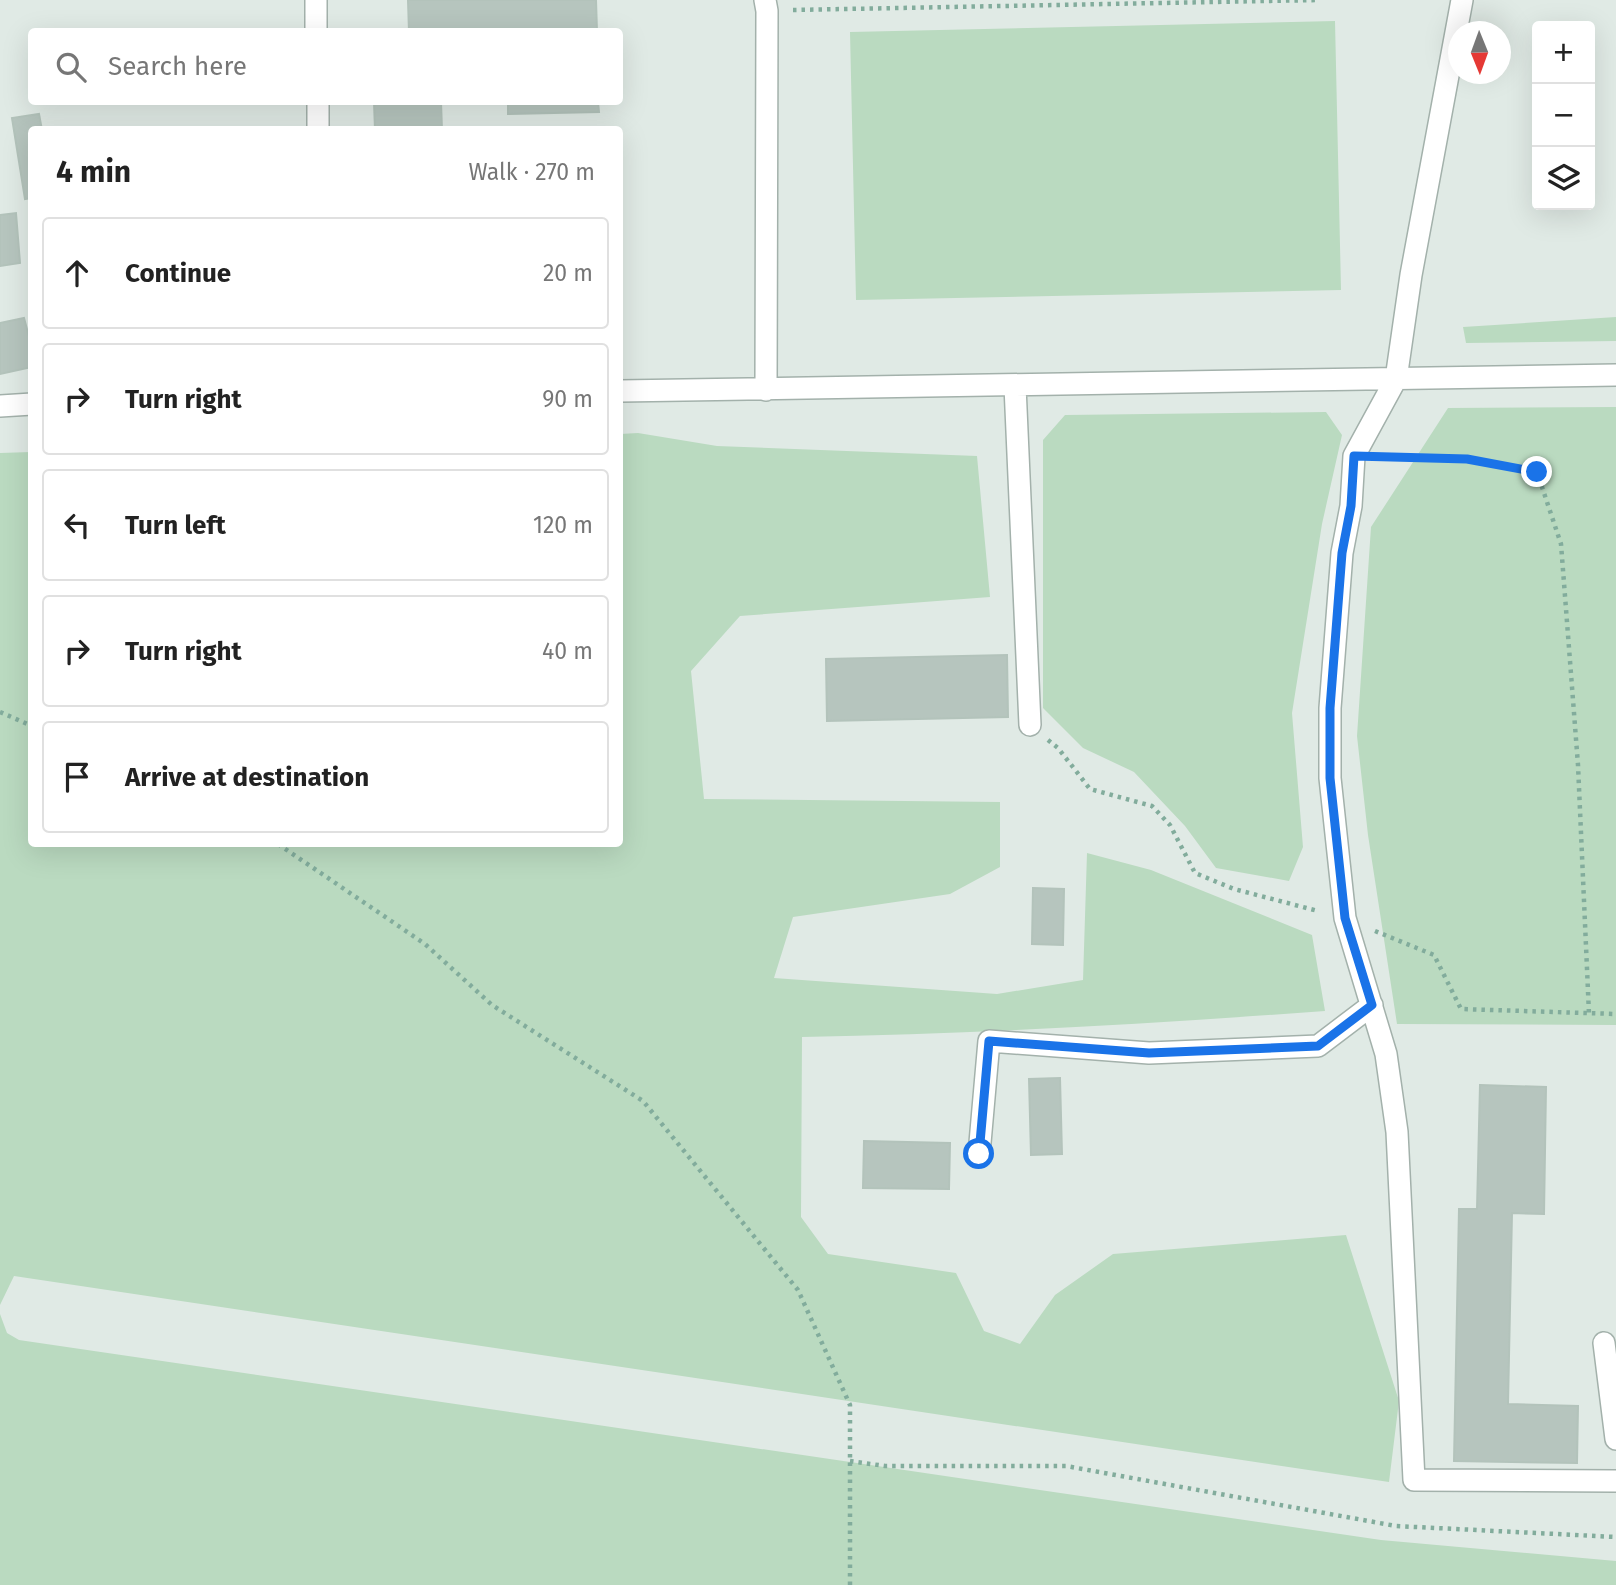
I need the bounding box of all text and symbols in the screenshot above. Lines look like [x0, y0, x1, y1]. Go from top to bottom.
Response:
north arrow [1448, 21, 1511, 84]
map controls [1532, 21, 1595, 210]
button: + [1532, 21, 1595, 84]
search box [28, 28, 623, 105]
icon: search [52, 48, 90, 86]
text: Search here [108, 51, 247, 82]
button: − [1532, 84, 1595, 147]
button: layers [1532, 147, 1595, 210]
text: 4 min [56, 154, 131, 190]
text: Walk · 270 m [468, 158, 595, 186]
icon: ahead [58, 254, 96, 292]
text: Continue [125, 258, 231, 289]
text: 20 m [543, 259, 593, 287]
icon: right [58, 380, 96, 418]
text: Turn right [125, 384, 242, 415]
text: 90 m [542, 385, 593, 413]
route end [1521, 456, 1552, 487]
icon: left [58, 506, 96, 544]
text: Turn left [125, 510, 226, 541]
text: 120 m [533, 511, 593, 539]
icon: right [58, 632, 96, 670]
text: Turn right [125, 636, 242, 667]
text: 40 m [542, 637, 593, 665]
icon: arrive [58, 758, 96, 796]
text: Arrive at destination [125, 762, 369, 793]
route start [963, 1138, 994, 1169]

